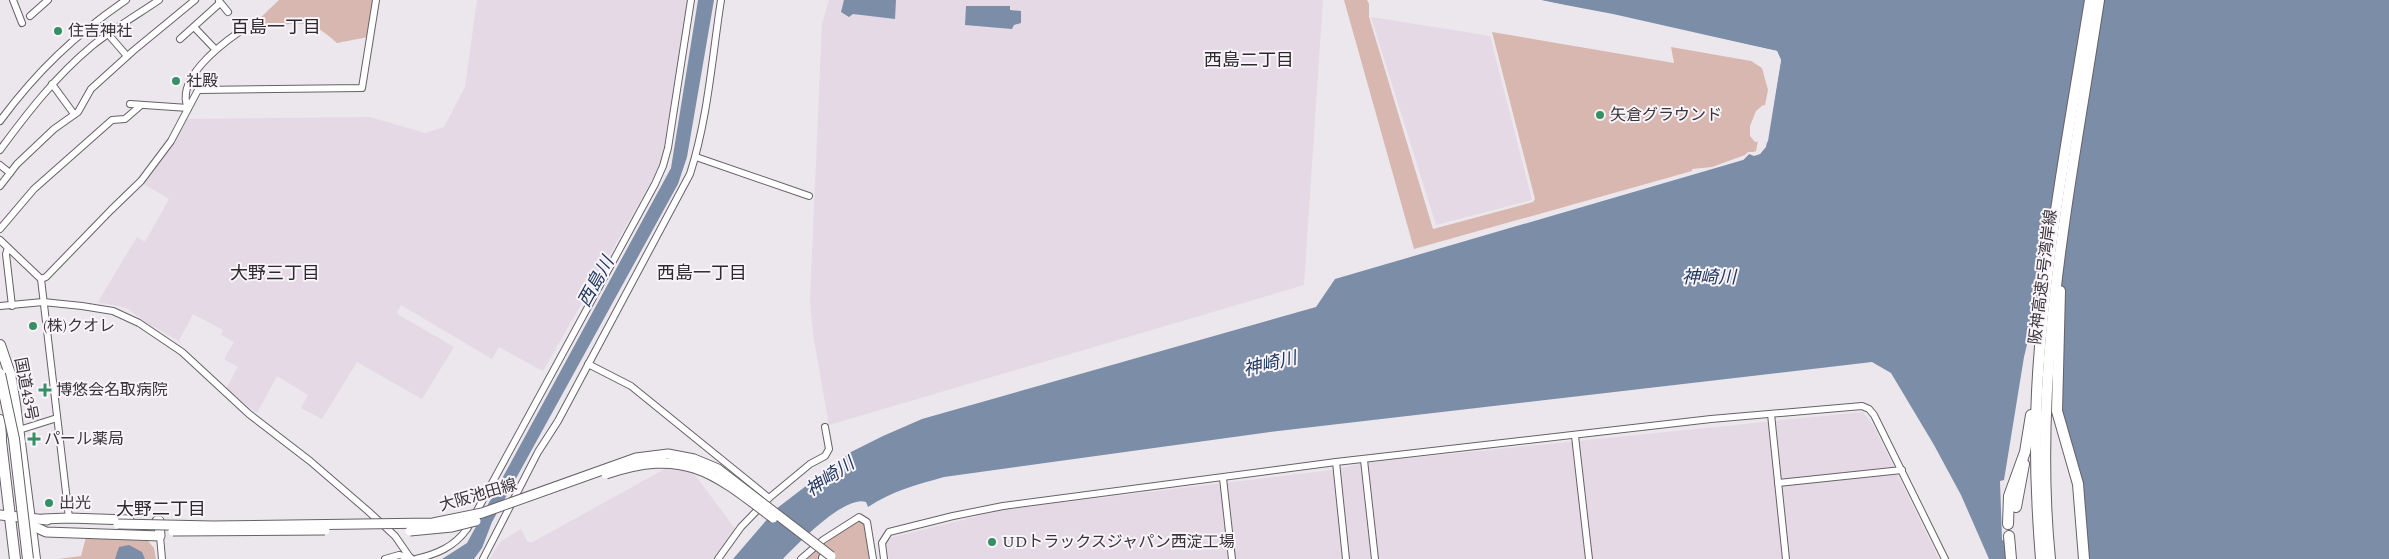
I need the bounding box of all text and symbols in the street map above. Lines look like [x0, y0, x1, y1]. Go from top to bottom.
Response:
district label: 百島一丁目 [231, 14, 321, 41]
place label: 住吉神社 [68, 19, 132, 43]
marker: 住吉神社 [52, 25, 64, 37]
district label: 西島二丁目 [1204, 47, 1294, 74]
place label: 社殿 [186, 69, 218, 93]
marker: 社殿 [170, 75, 182, 87]
place label: 矢倉グラウンド [1610, 103, 1722, 127]
marker: 矢倉グラウンド [1594, 109, 1606, 121]
street label: 阪神高速5号湾岸線 [2023, 208, 2063, 346]
water label: 西島川 [571, 250, 622, 312]
district label: 大野三丁目 [230, 260, 320, 287]
district label: 西島一丁目 [657, 260, 747, 287]
water label: 神崎川 [1682, 264, 1738, 291]
place label: (株)クオレ [43, 314, 115, 338]
marker: (株)クオレ [27, 320, 39, 332]
water label: 神崎川 [1241, 344, 1301, 383]
street label: 国道43号 [8, 355, 44, 423]
place label: 博悠会名取病院 [56, 378, 168, 402]
marker: 博悠会名取病院 [38, 383, 52, 397]
place label: パール薬局 [44, 427, 124, 451]
marker: パール薬局 [28, 433, 40, 445]
water label: 神崎川 [800, 450, 862, 503]
street label: 大阪池田線 [436, 472, 520, 518]
place label: 出光 [59, 491, 91, 515]
district label: 大野二丁目 [116, 496, 206, 523]
marker: 出光 [43, 497, 55, 509]
place label: UDトラックスジャパン西淀工場 [1002, 530, 1235, 554]
marker: UDトラックスジャパン西淀工場 [986, 536, 998, 548]

